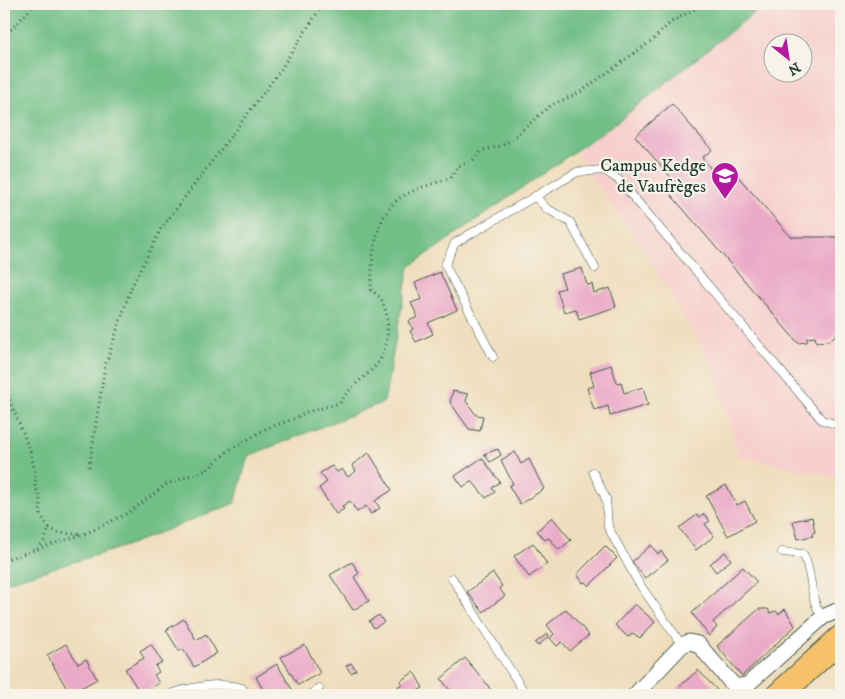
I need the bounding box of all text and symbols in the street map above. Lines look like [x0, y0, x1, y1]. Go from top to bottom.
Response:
north arrow [762, 32, 812, 82]
text: N [784, 58, 803, 79]
place label: Campus Kedge de Vaufrèges [600, 155, 706, 198]
school or university icon: Campus Kedge de Vaufrèges [710, 161, 740, 200]

